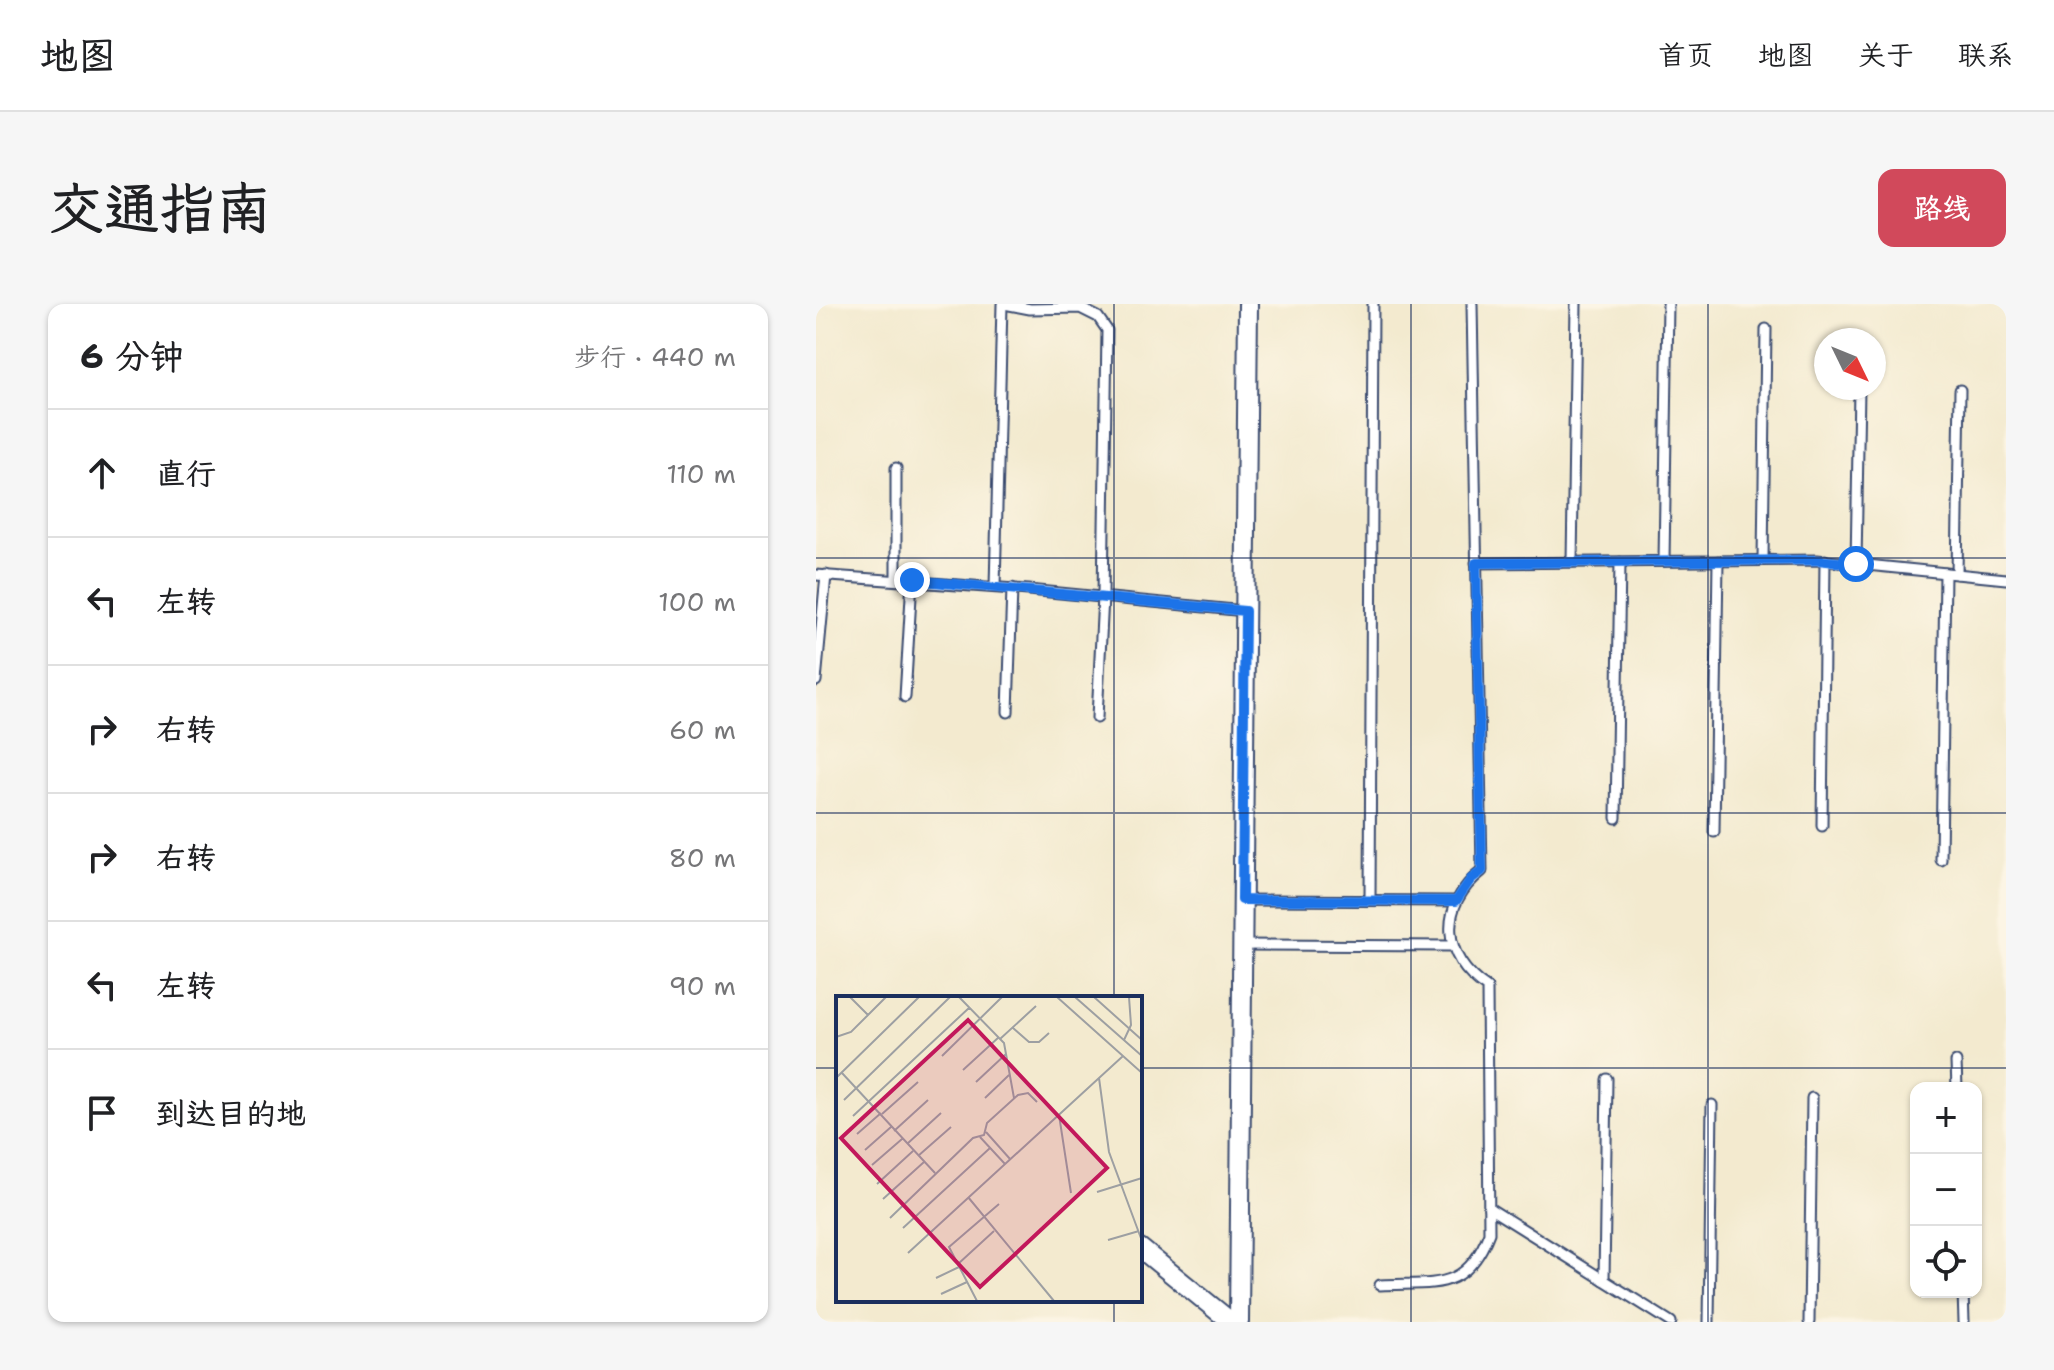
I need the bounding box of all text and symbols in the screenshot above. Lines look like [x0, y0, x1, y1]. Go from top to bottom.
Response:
text: 地图 [40, 30, 116, 81]
text: 首页 [1658, 36, 1714, 74]
text: 地图 [1758, 36, 1814, 74]
text: 关于 [1858, 36, 1914, 74]
text: 联系 [1958, 36, 2014, 74]
button: 路线 [1878, 169, 2006, 247]
text: 交通指南 [48, 171, 272, 246]
north arrow [1814, 328, 1886, 400]
text: 6 分钟 [80, 333, 184, 379]
text: 步行 · 440 m [574, 339, 736, 374]
icon: ahead [80, 451, 124, 495]
text: 直行 [156, 453, 216, 494]
text: 110 m [666, 456, 736, 491]
route start [1838, 546, 1874, 582]
route end [894, 562, 930, 598]
icon: left [80, 579, 124, 623]
text: 左转 [156, 581, 216, 622]
text: 100 m [658, 584, 736, 619]
icon: right [80, 707, 124, 751]
text: 右转 [156, 709, 216, 750]
text: 60 m [669, 712, 736, 747]
icon: right [80, 835, 124, 879]
text: 右转 [156, 837, 216, 878]
text: 80 m [669, 840, 736, 875]
icon: left [80, 963, 124, 1007]
text: 左转 [156, 965, 216, 1006]
text: 90 m [669, 968, 736, 1003]
inset map [836, 996, 1142, 1302]
map controls [1910, 1082, 1982, 1298]
button: + [1910, 1082, 1982, 1154]
icon: arrive [80, 1091, 124, 1135]
text: 到达目的地 [156, 1093, 306, 1134]
button: − [1910, 1154, 1982, 1226]
button: locate [1910, 1226, 1982, 1298]

